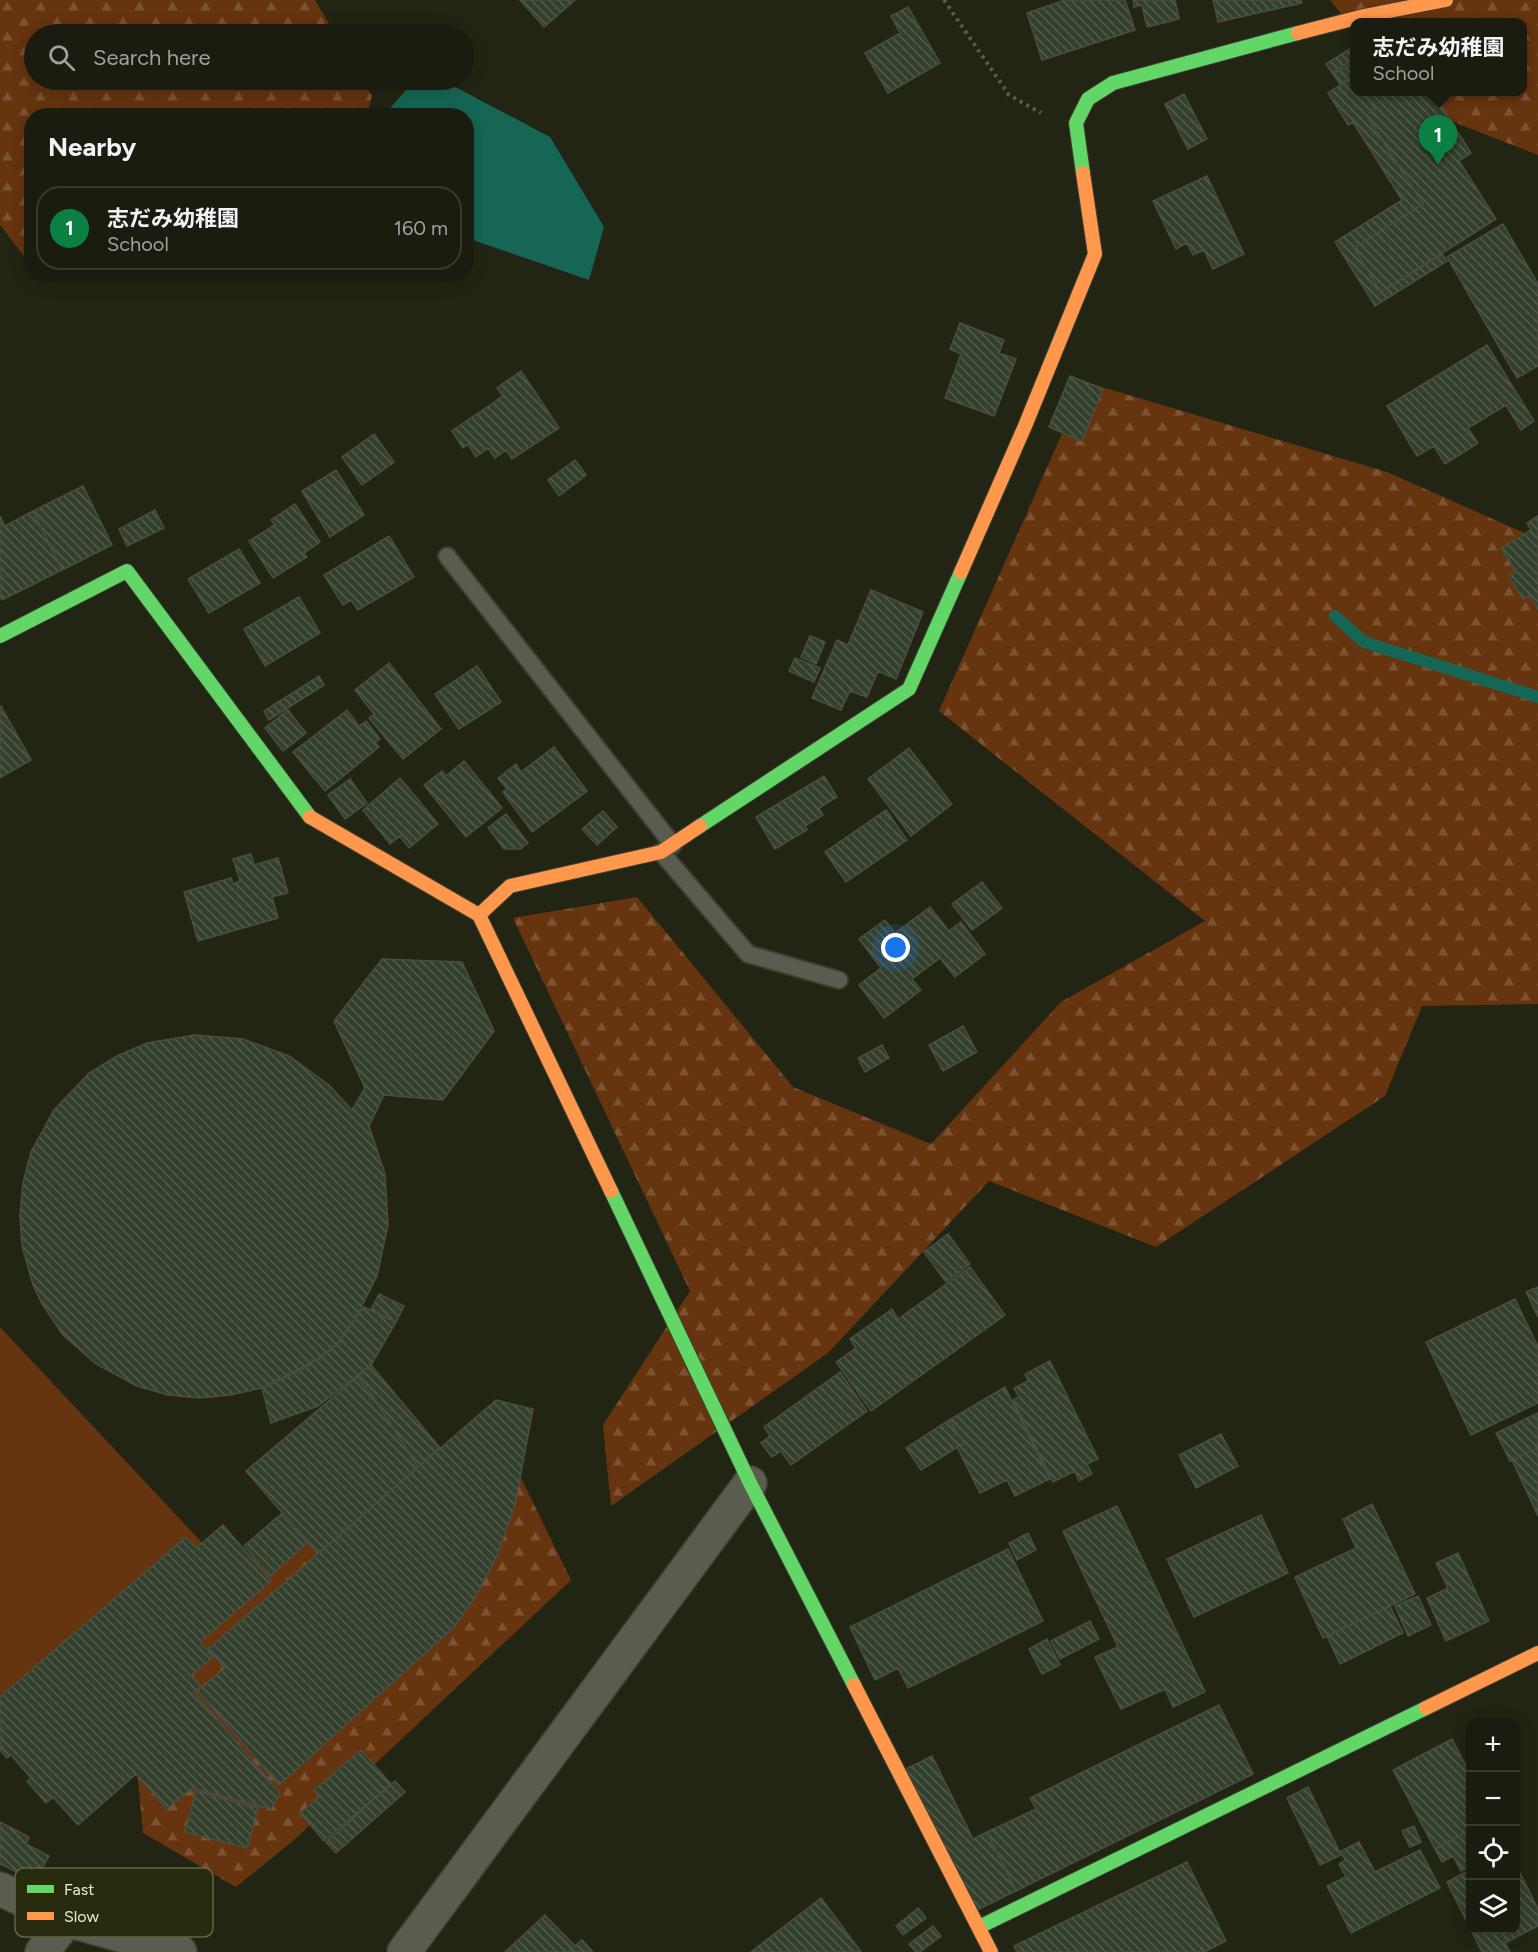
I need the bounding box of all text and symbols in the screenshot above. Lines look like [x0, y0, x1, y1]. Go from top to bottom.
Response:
popup [1350, 18, 1527, 96]
search box [24, 24, 474, 90]
text: 志だみ幼稚園 [1372, 34, 1505, 61]
icon: search [45, 41, 78, 74]
text: Search here [93, 44, 211, 71]
text: School [1372, 61, 1434, 85]
pin: 1 [1418, 116, 1458, 165]
text: Nearby [48, 131, 136, 163]
text: 志だみ幼稚園 [107, 205, 239, 232]
text: 1 [65, 216, 74, 240]
text: 160 m [394, 216, 448, 240]
text: School [107, 232, 169, 256]
your location [881, 933, 910, 962]
map controls [1466, 1718, 1520, 1934]
button: + [1466, 1718, 1520, 1772]
button: − [1466, 1772, 1520, 1826]
button: locate [1466, 1826, 1520, 1880]
legend [15, 1868, 213, 1937]
text: Fast [64, 1880, 94, 1899]
button: layers [1466, 1880, 1520, 1934]
text: Slow [64, 1907, 99, 1926]

